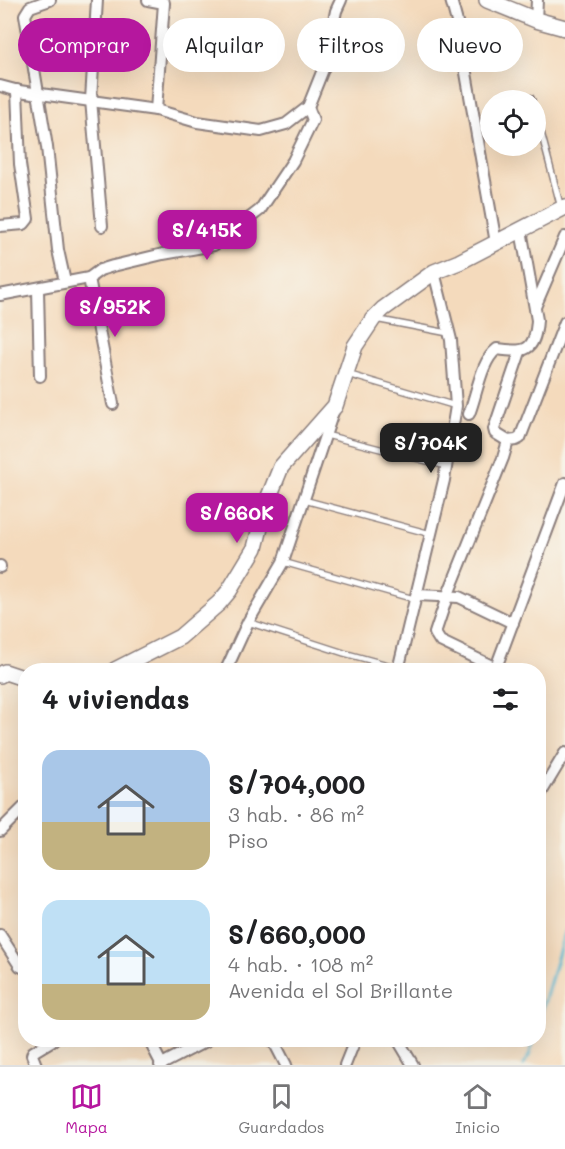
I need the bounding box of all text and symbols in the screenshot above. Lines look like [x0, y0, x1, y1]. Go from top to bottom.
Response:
chip: Comprar [18, 18, 151, 72]
chip: Alquilar [163, 18, 285, 72]
chip: Filtros [297, 18, 405, 72]
chip: Nuevo [417, 18, 523, 72]
map controls [480, 90, 546, 156]
button: locate [480, 90, 546, 156]
pin: S/415K [158, 210, 256, 261]
text: S/415K [172, 216, 242, 242]
pin: S/952K [66, 287, 164, 338]
text: S/952K [79, 293, 151, 319]
pin: S/704K [382, 423, 480, 474]
text: S/704K [394, 429, 468, 455]
pin: S/660K [188, 493, 286, 544]
text: S/660K [200, 499, 274, 525]
text: 4 viviendas [42, 682, 190, 716]
icon: filters [489, 683, 522, 716]
text: S/704,000 [228, 767, 365, 801]
icon: home [90, 774, 162, 846]
text: 3 hab. · 86 m² [228, 801, 364, 827]
text: Piso [228, 827, 268, 853]
text: S/660,000 [228, 917, 366, 951]
icon: home [90, 924, 162, 996]
text: 4 hab. · 108 m² [228, 951, 373, 977]
text: Avenida el Sol Brillante [228, 977, 453, 1003]
tab: Mapa [65, 1080, 108, 1137]
tab: Guardados [238, 1080, 325, 1137]
tab: Inicio [455, 1080, 500, 1137]

